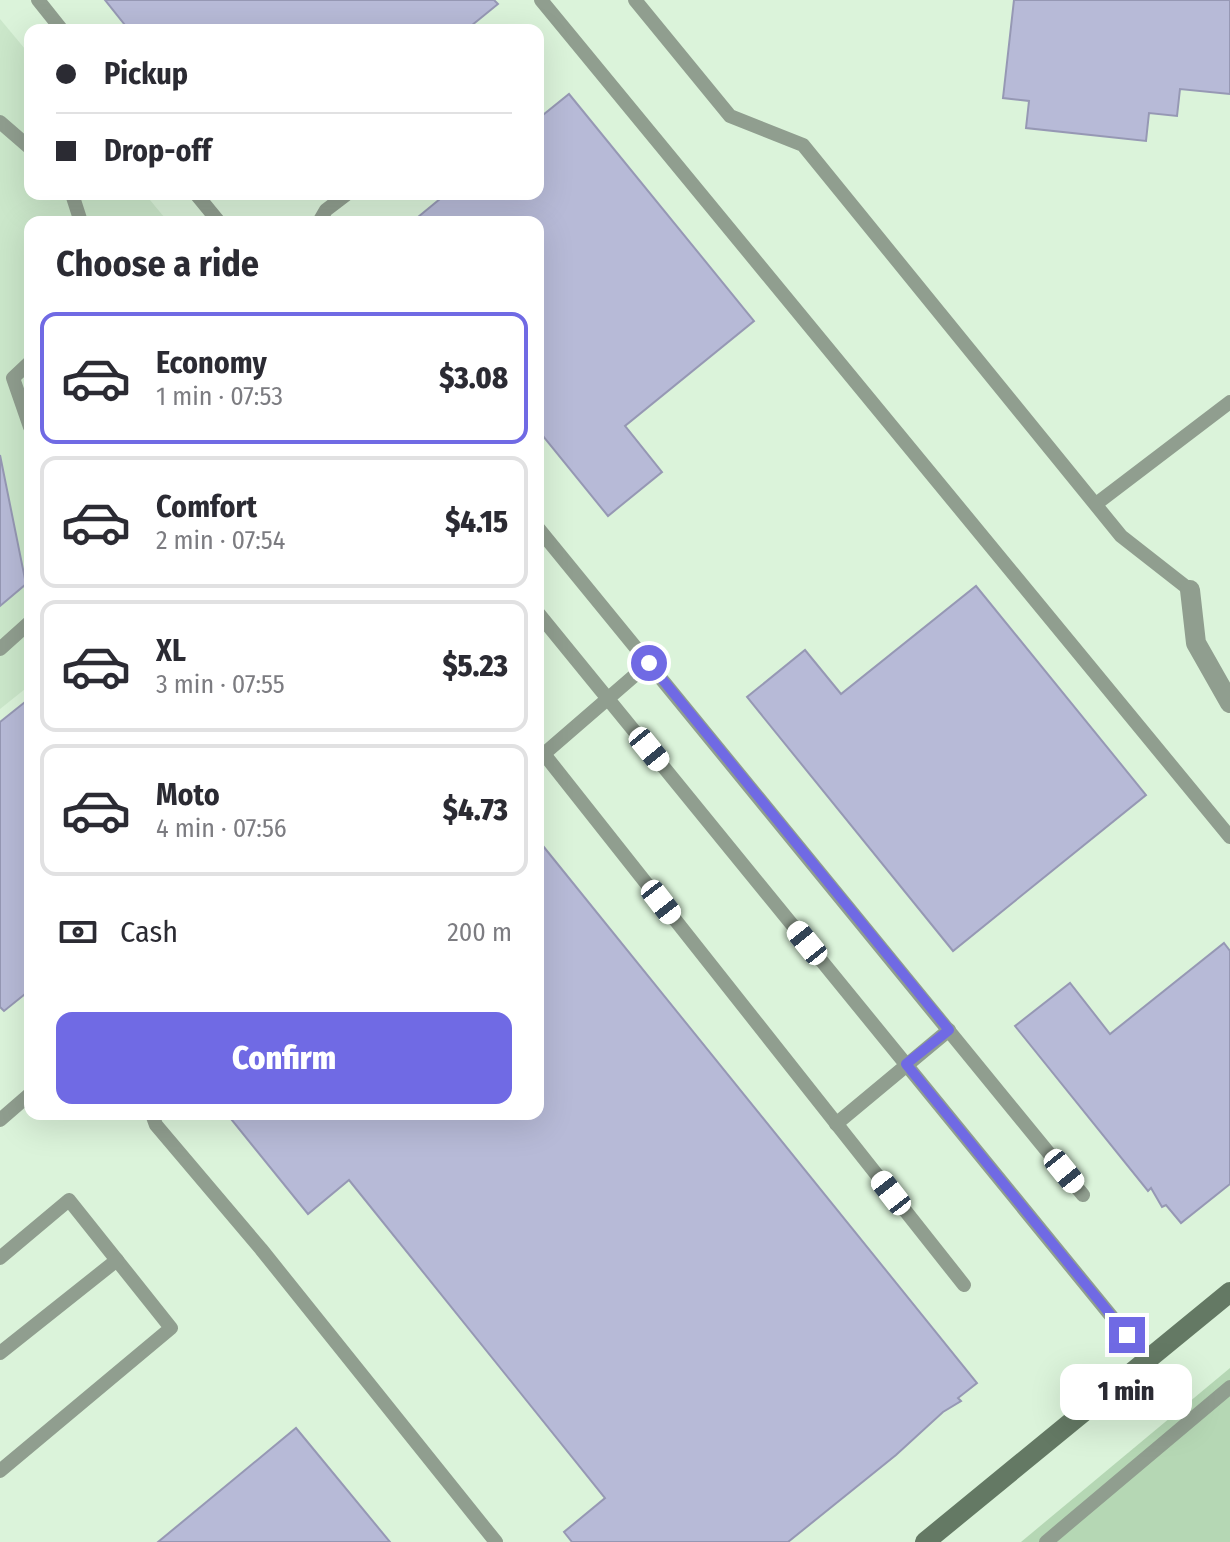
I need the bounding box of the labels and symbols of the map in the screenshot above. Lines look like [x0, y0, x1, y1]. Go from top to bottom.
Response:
route start [631, 645, 667, 681]
car [625, 723, 673, 775]
car [637, 876, 685, 928]
car [783, 917, 831, 969]
car [1040, 1145, 1088, 1197]
car [867, 1167, 915, 1219]
route end [1109, 1317, 1145, 1353]
callout: 1 min [1061, 1363, 1193, 1419]

